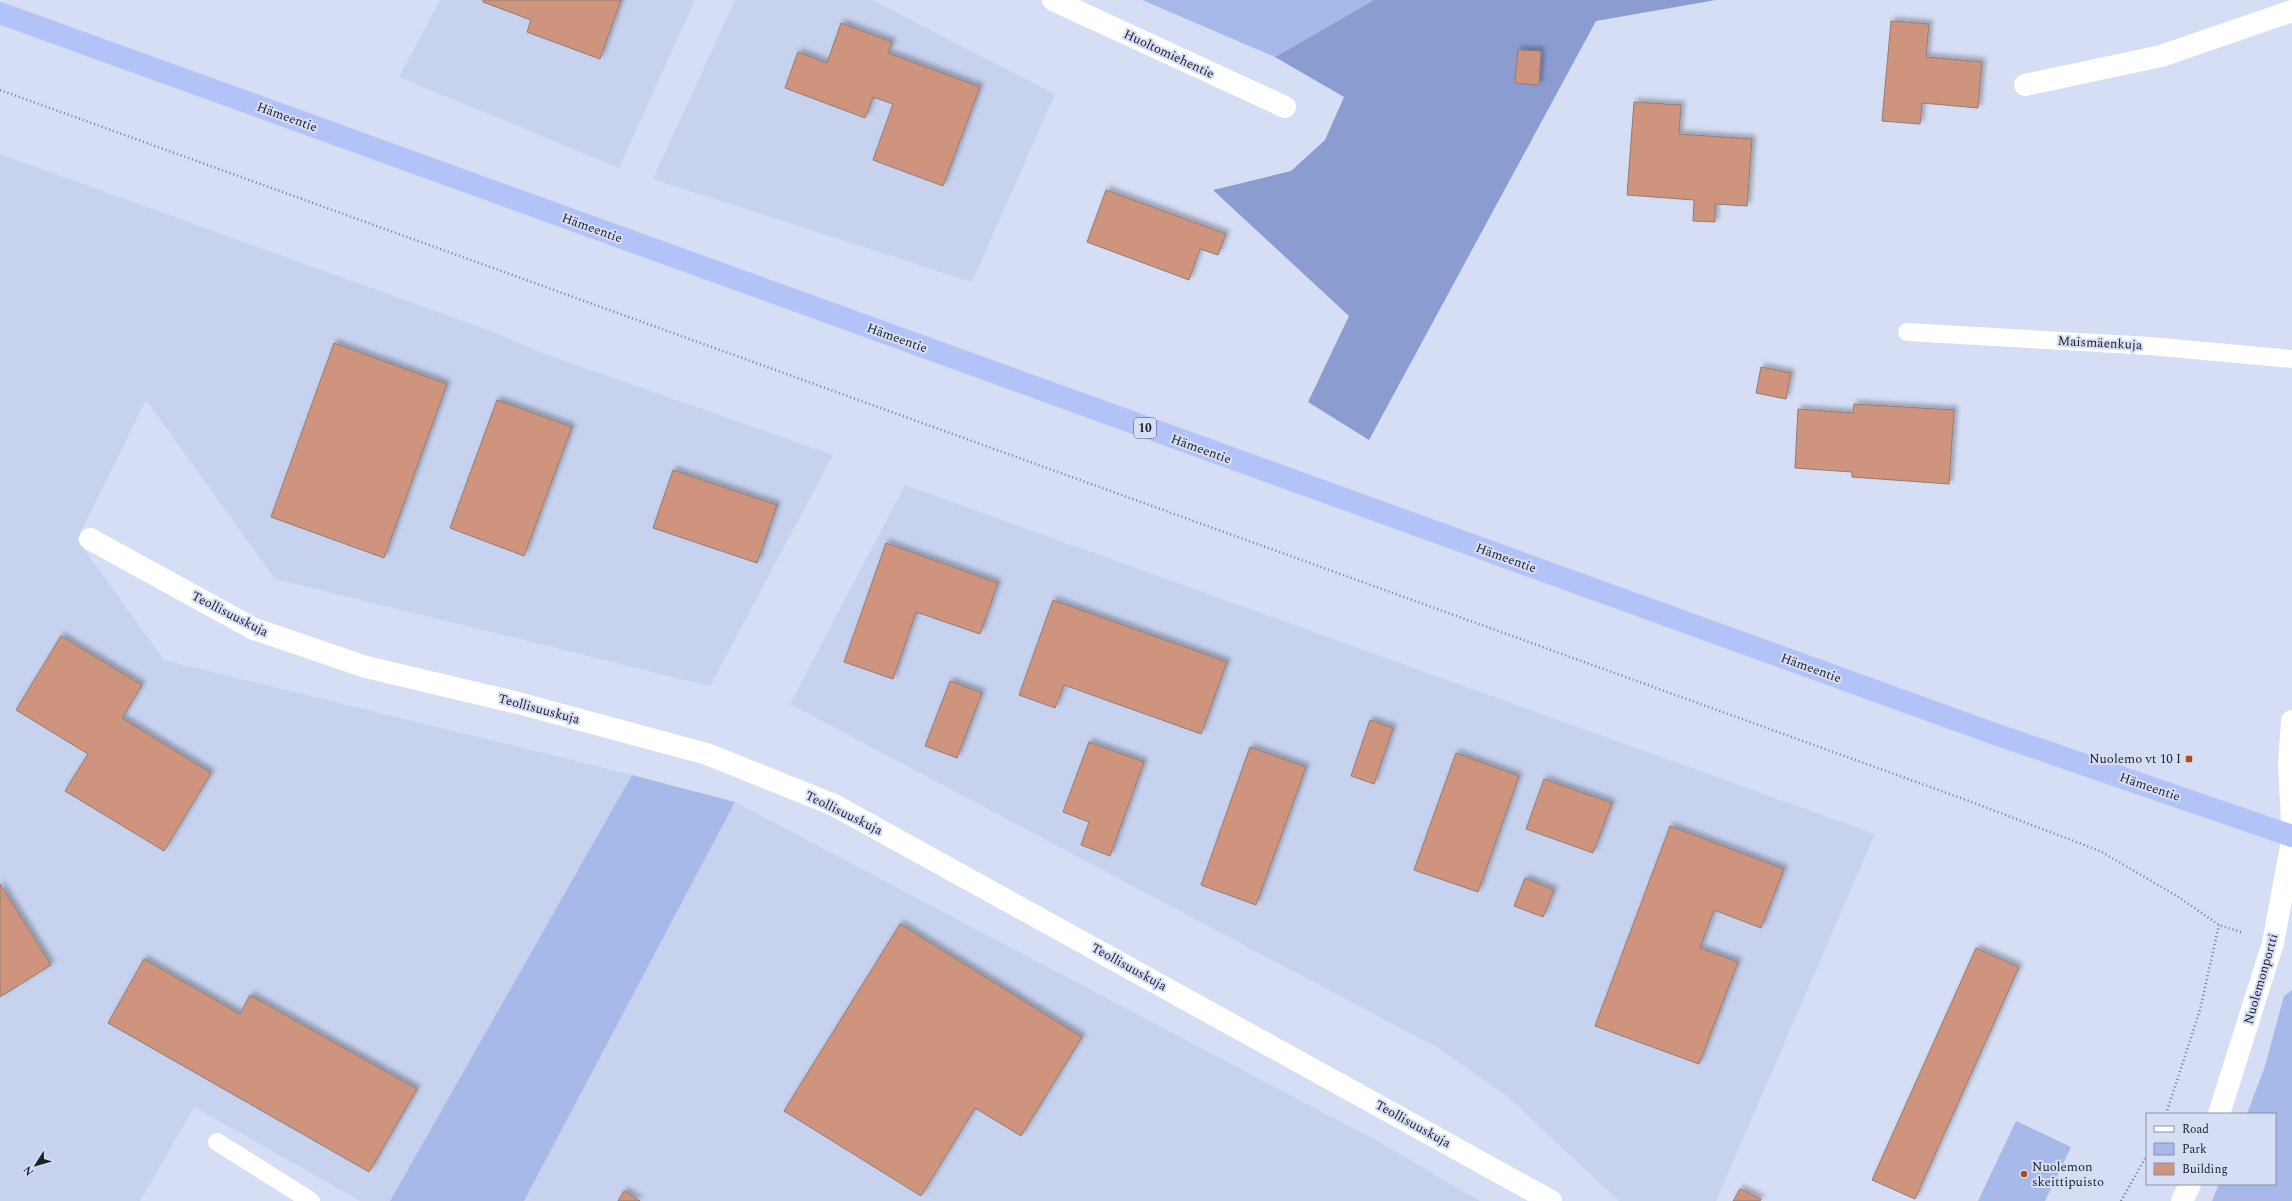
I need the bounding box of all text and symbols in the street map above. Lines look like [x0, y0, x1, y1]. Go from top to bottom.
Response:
street label: Huoltomiehentie [1120, 24, 1218, 84]
street label: Hämeentie [254, 97, 320, 137]
street label: Hämeentie [559, 208, 625, 248]
street label: Hämeentie [864, 318, 930, 358]
street label: Maismäenkuja [2057, 331, 2143, 355]
road number: 10 [1134, 418, 1156, 438]
street label: Hämeentie [1168, 429, 1234, 469]
street label: Hämeentie [1473, 538, 1539, 578]
street label: Teollisuuskuja [188, 586, 272, 642]
street label: Hämeentie [1778, 648, 1844, 688]
street label: Teollisuuskuja [496, 688, 583, 730]
place label: Nuolemo vt 10 I [2089, 749, 2181, 769]
marker: Nuolemo vt 10 I [2184, 754, 2194, 764]
street label: Hämeentie [2117, 767, 2183, 807]
street label: Teollisuuskuja [802, 786, 887, 841]
street label: Nuolemonportti [2239, 931, 2283, 1027]
street label: Teollisuuskuja [1087, 938, 1171, 996]
street label: Teollisuuskuja [1371, 1095, 1455, 1153]
legend [2146, 1113, 2276, 1185]
text: Road [2182, 1120, 2209, 1139]
text: Park [2182, 1140, 2207, 1159]
north arrow [16, 1145, 56, 1185]
place label: Nuolemon skeittipuisto [2032, 1157, 2104, 1192]
text: Building [2182, 1160, 2228, 1179]
text: N [19, 1162, 38, 1179]
marker: Nuolemon skeittipuisto [2019, 1169, 2029, 1179]

